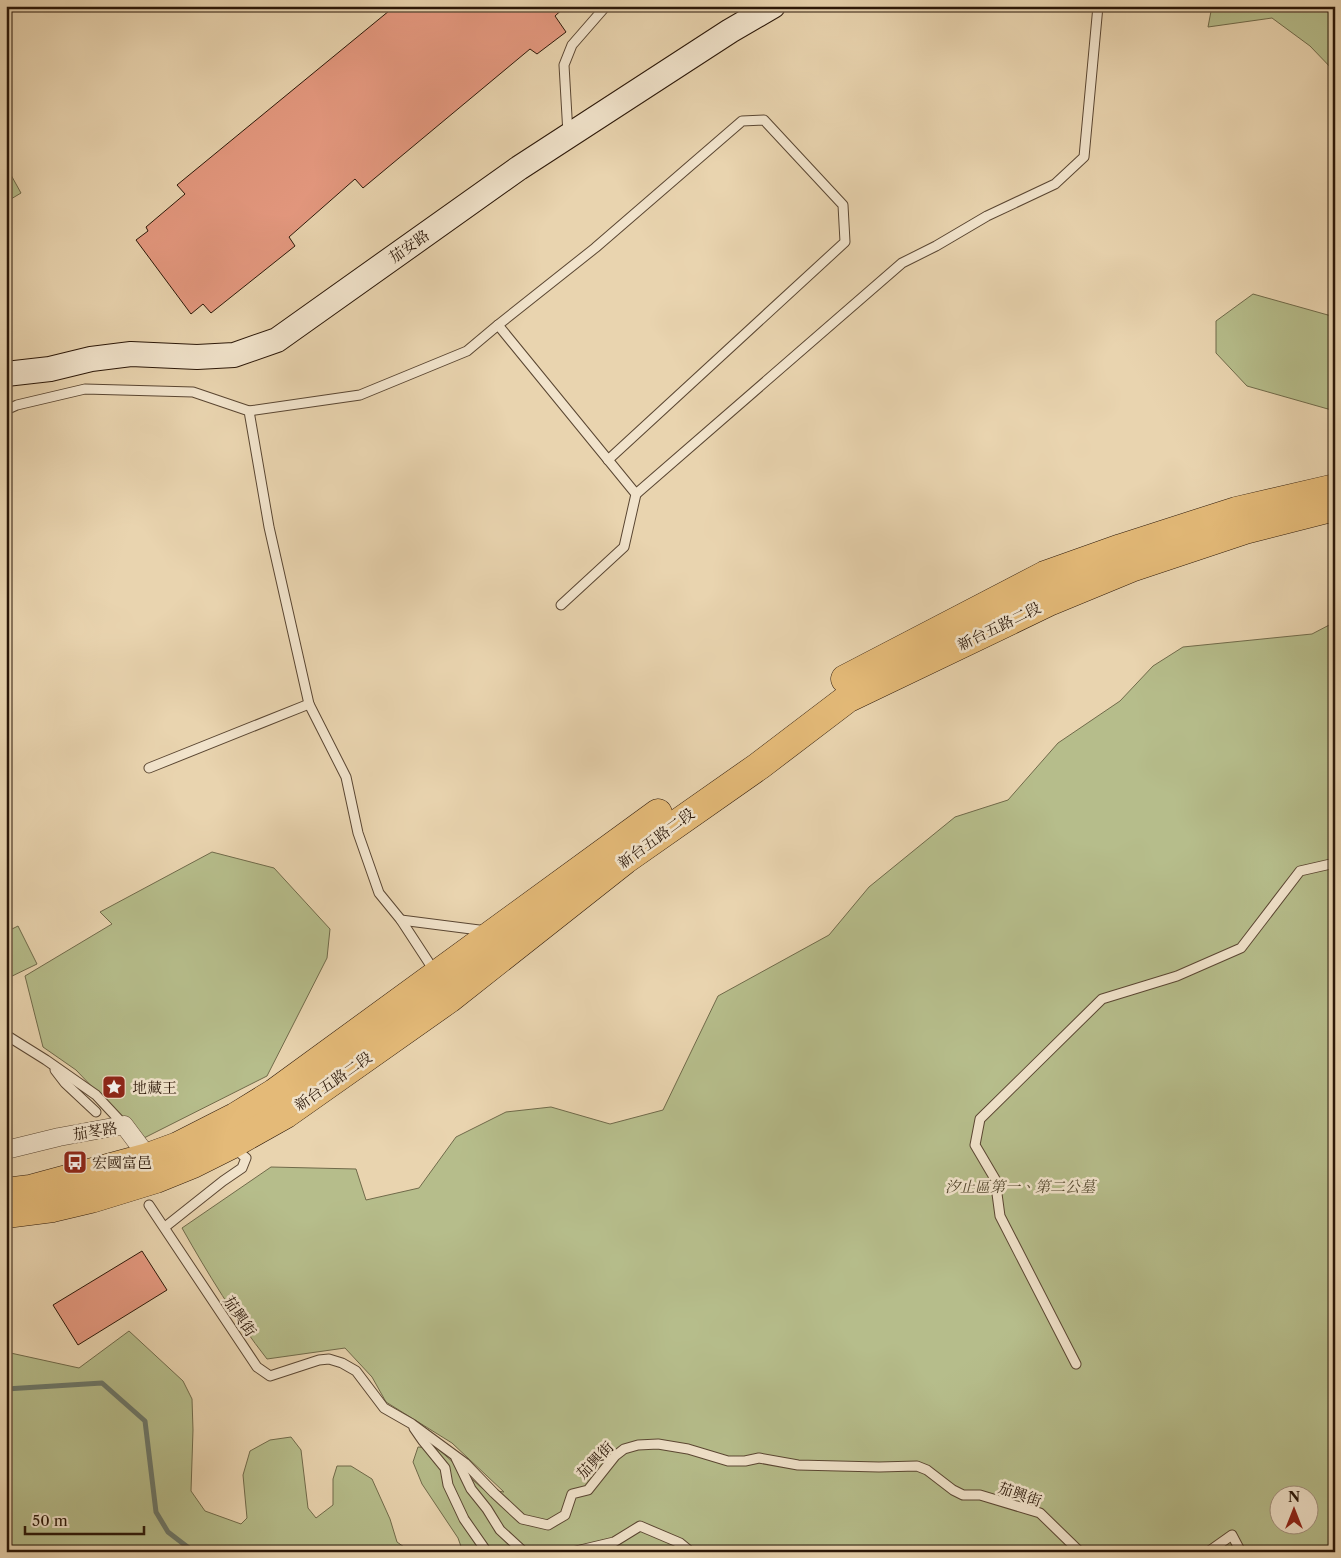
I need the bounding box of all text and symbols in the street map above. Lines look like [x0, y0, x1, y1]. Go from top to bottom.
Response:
street label: 茄安路 [385, 225, 433, 267]
street label: 新台五路二段 [954, 598, 1044, 654]
street label: 新台五路二段 [614, 804, 698, 872]
street label: 新台五路二段 [291, 1047, 375, 1115]
place icon: 地藏王 [101, 1074, 127, 1100]
place label: 地藏王 [132, 1078, 177, 1097]
street label: 茄苳路 [71, 1118, 119, 1144]
bus stop icon: 宏國富邑 [62, 1149, 88, 1175]
place label: 宏國富邑 [92, 1153, 152, 1172]
park label: 汐止區第一、第二公墓 [945, 1177, 1098, 1196]
street label: 茄興街 [220, 1292, 260, 1340]
street label: 茄興街 [573, 1437, 617, 1483]
street label: 茄興街 [996, 1478, 1044, 1510]
north arrow [1268, 1486, 1318, 1536]
text: N [1288, 1488, 1300, 1506]
scale bar [25, 1503, 144, 1535]
text: 50 m [32, 1511, 68, 1530]

